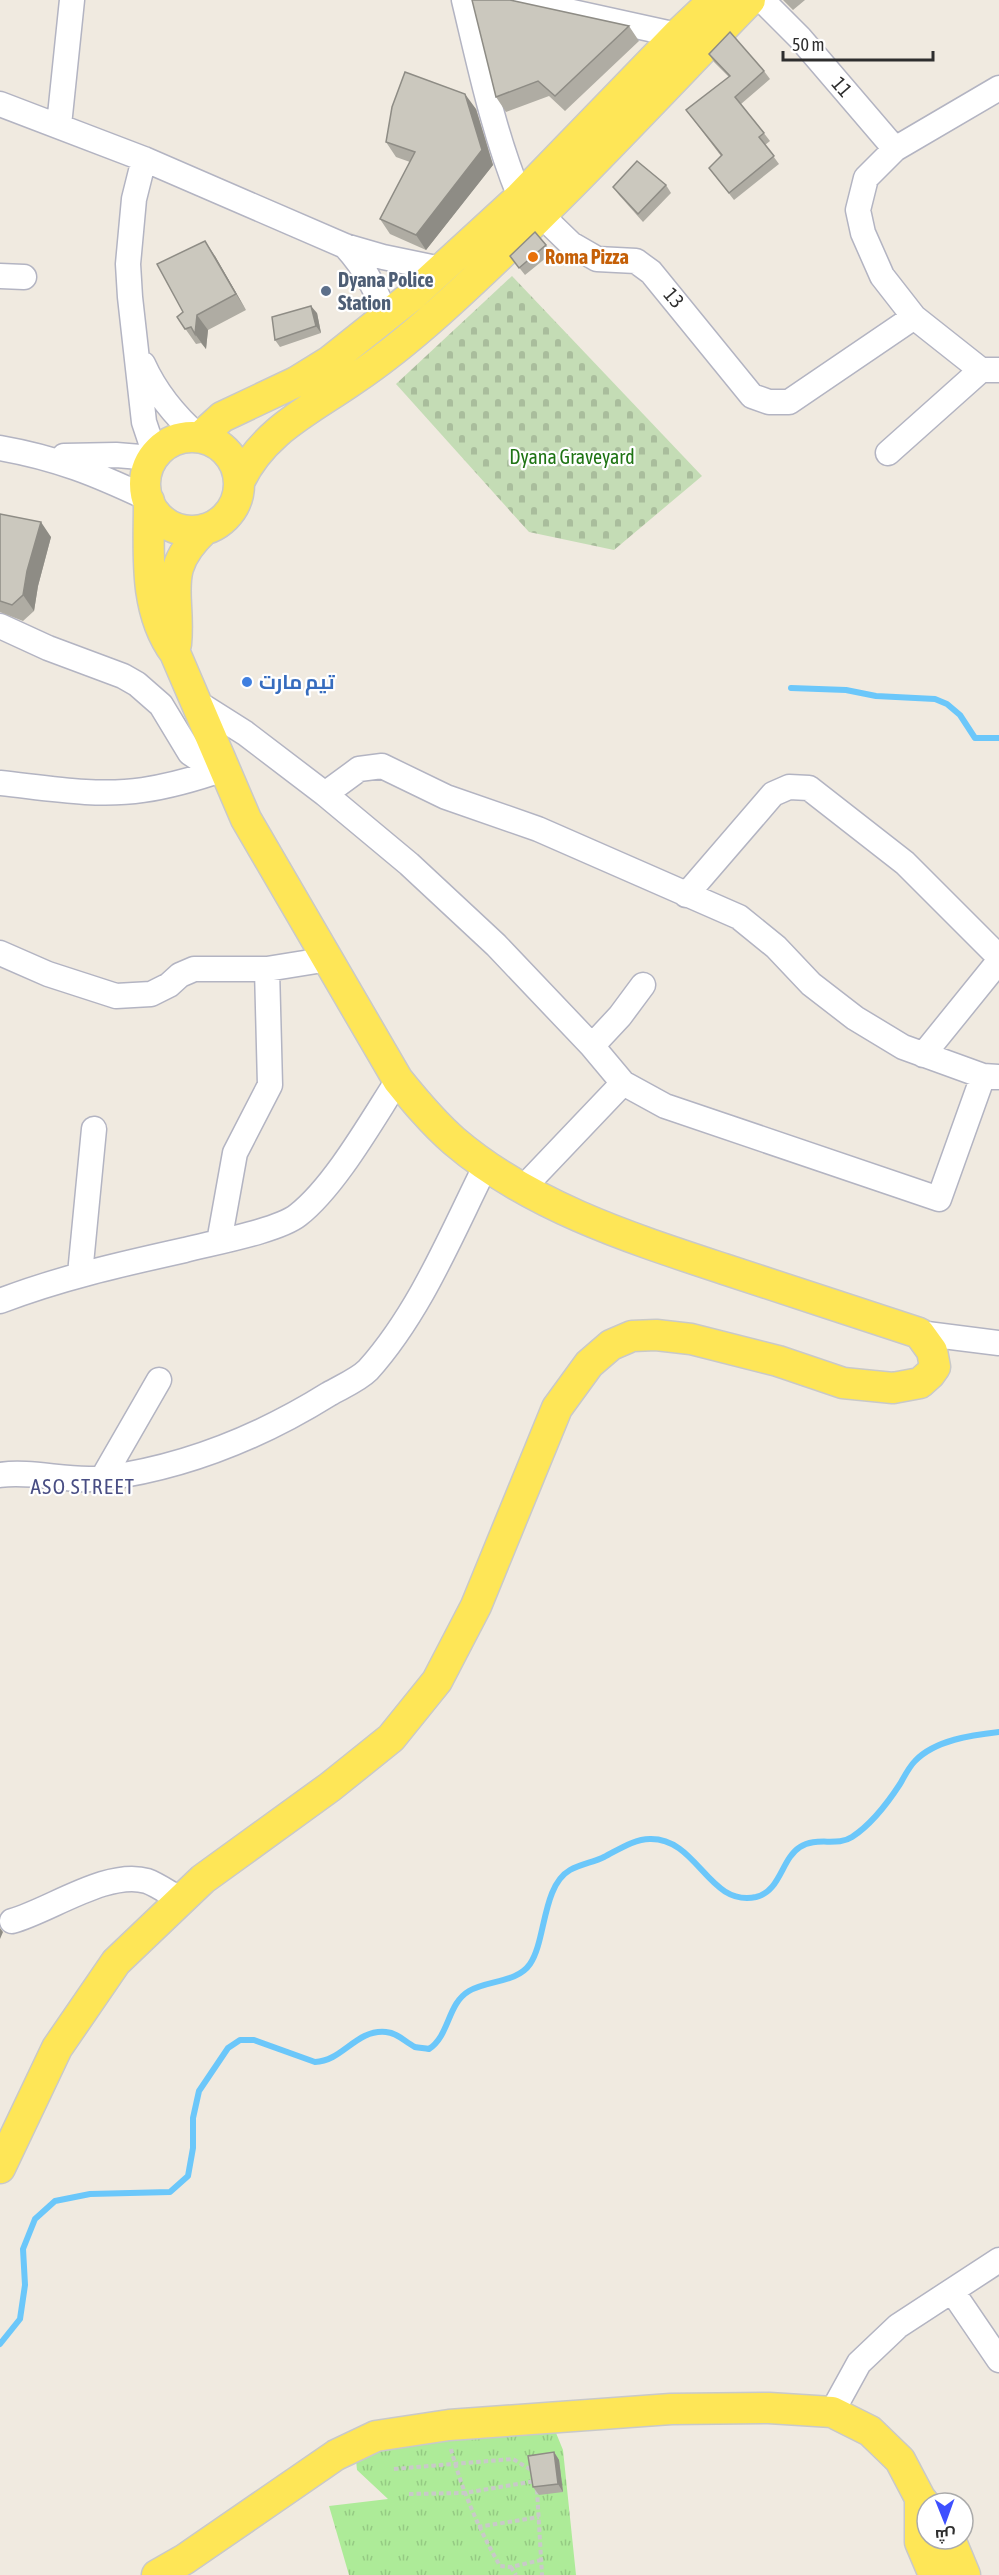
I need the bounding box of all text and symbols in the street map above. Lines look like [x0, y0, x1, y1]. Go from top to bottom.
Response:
scale bar [783, 24, 933, 62]
text: 50 m [792, 34, 824, 55]
street label: 11 [828, 72, 857, 101]
place label: Roma Pizza [545, 245, 629, 268]
marker: Roma Pizza [526, 250, 540, 264]
place label: Dyana Police Station [338, 268, 434, 314]
street label: 13 [660, 283, 689, 312]
marker: Dyana Police Station [319, 284, 333, 298]
park label: Dyana Graveyard [509, 445, 635, 468]
place label: تیم مارت [259, 670, 335, 696]
marker: تیم مارت [240, 675, 254, 689]
district label: ASO STREET [31, 1474, 135, 1498]
north arrow [915, 2491, 975, 2551]
text: ش [935, 2526, 956, 2545]

